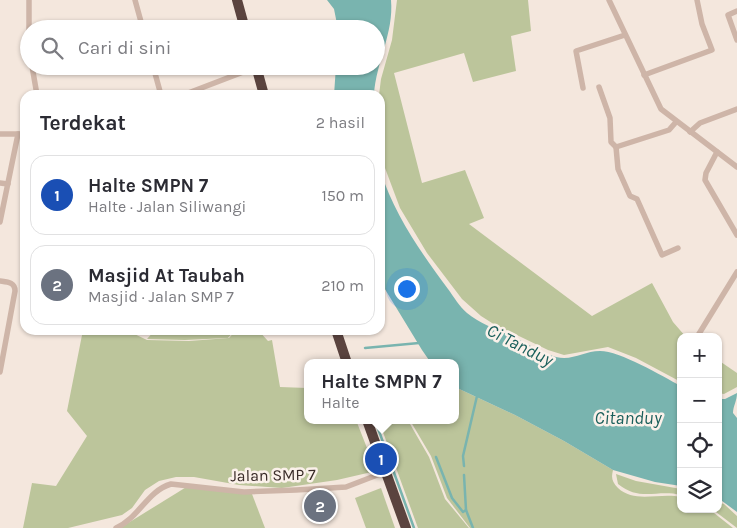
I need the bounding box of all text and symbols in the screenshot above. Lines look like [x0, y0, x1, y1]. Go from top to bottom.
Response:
search box [20, 20, 385, 75]
icon: search [38, 34, 66, 62]
text: Cari di sini [78, 37, 171, 59]
text: Terdekat [40, 111, 126, 135]
text: 2 hasil [316, 113, 365, 132]
text: Halte SMPN 7 [88, 175, 208, 197]
text: 1 [54, 186, 60, 205]
text: 150 m [321, 186, 364, 205]
text: Halte · Jalan Siliwangi [88, 197, 246, 216]
text: Masjid At Taubah [88, 265, 245, 287]
text: 2 [52, 276, 62, 295]
text: 210 m [321, 276, 364, 295]
your location [394, 276, 420, 302]
text: Masjid · Jalan SMP 7 [88, 287, 234, 306]
water label: Ci Tanduy [483, 319, 558, 372]
map controls [677, 333, 722, 513]
button: + [677, 333, 722, 378]
popup [304, 359, 459, 424]
text: Halte SMPN 7 [321, 371, 442, 393]
button: − [677, 378, 722, 423]
text: Halte [321, 393, 360, 412]
water label: Citanduy [595, 407, 663, 429]
button: locate [677, 423, 722, 468]
pin: 1 [365, 440, 397, 478]
street label: Jalan SMP 7 [230, 465, 316, 485]
button: layers [677, 468, 722, 513]
pin: 2 [304, 487, 336, 525]

